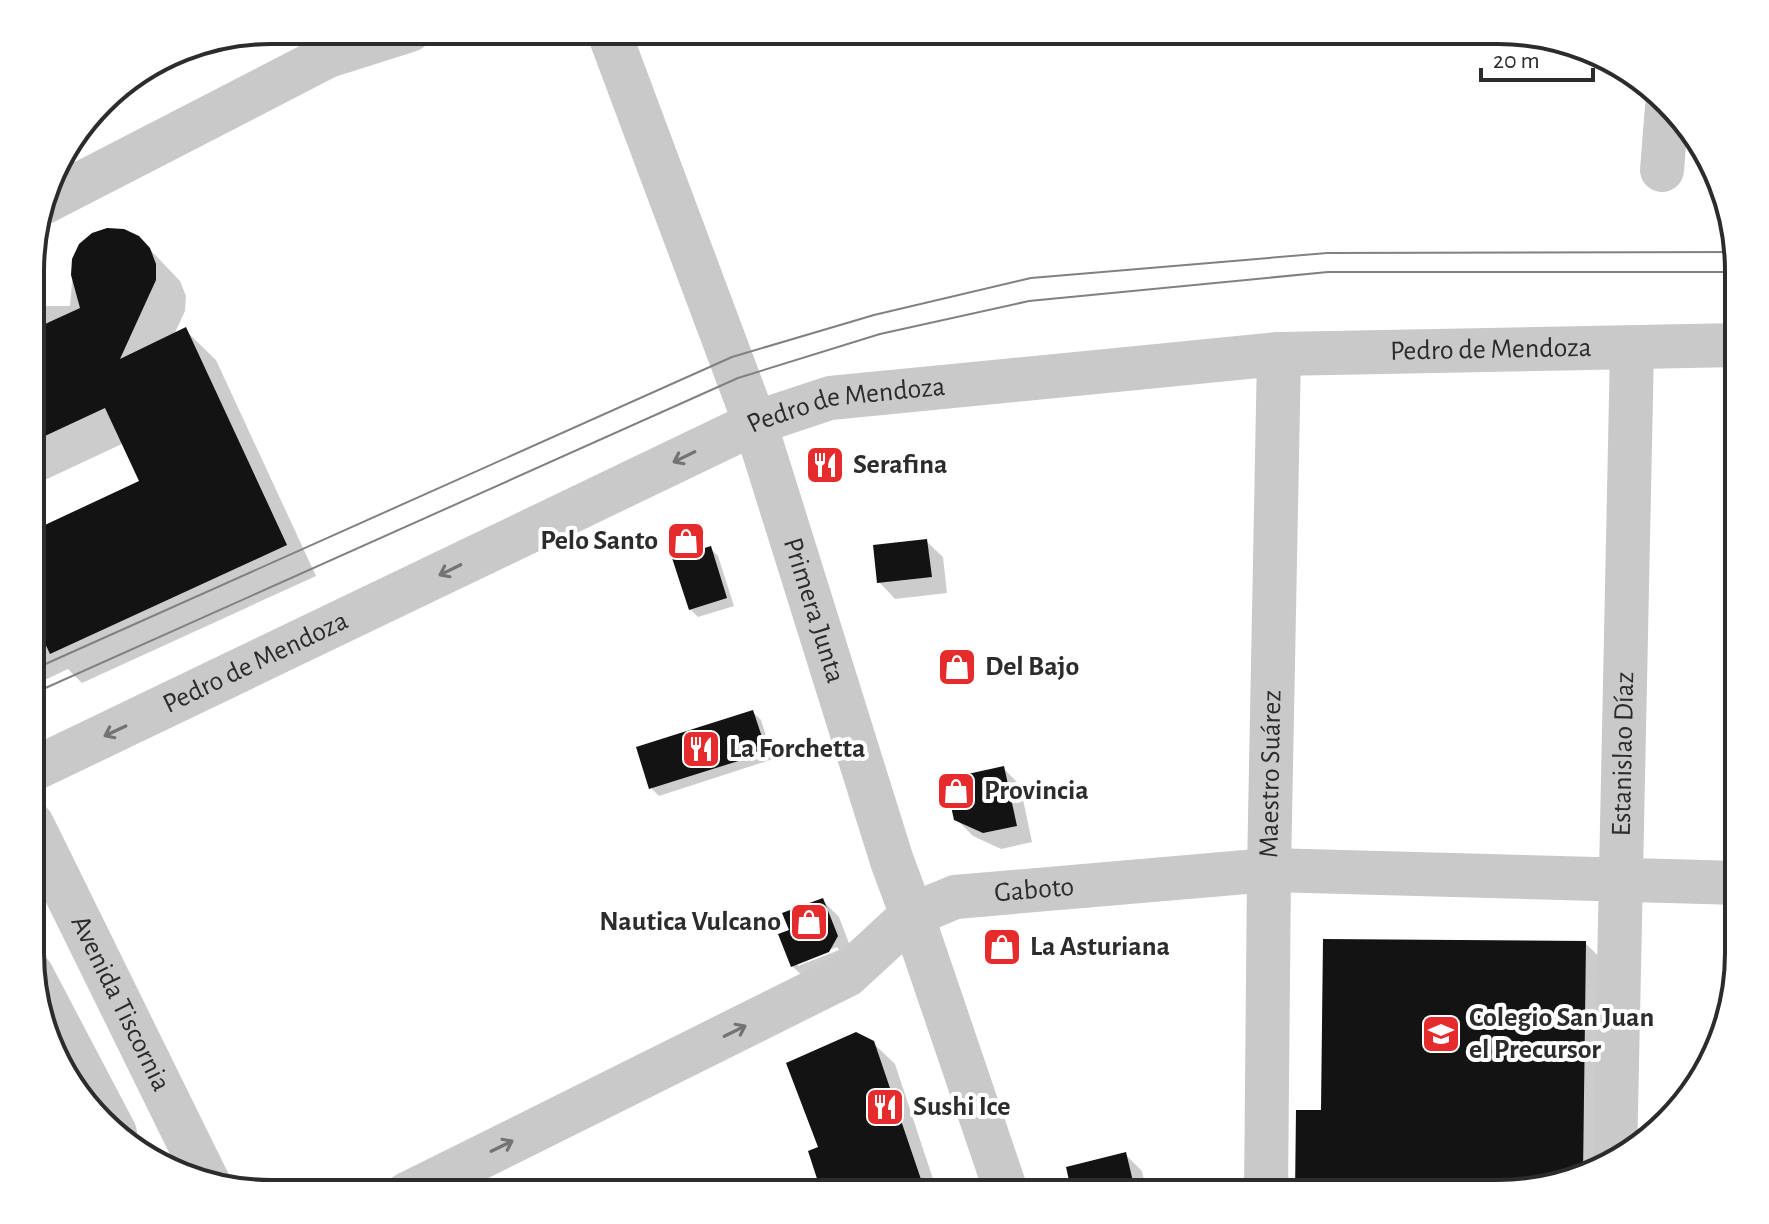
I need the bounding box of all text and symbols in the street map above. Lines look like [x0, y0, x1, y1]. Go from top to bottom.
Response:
scale bar [1481, 32, 1593, 82]
text: 20 m [1493, 49, 1540, 73]
street label: Pedro de Mendoza [1390, 334, 1592, 366]
street label: Pedro de Mendoza [743, 373, 947, 439]
restaurant icon: Serafina [804, 444, 846, 486]
one-way arrow [673, 450, 697, 465]
place label: Serafina [853, 451, 947, 479]
shop icon: Pelo Santo [665, 520, 707, 562]
place label: Pelo Santo [540, 527, 658, 555]
street label: Primera Junta [778, 534, 849, 686]
one-way arrow [439, 563, 463, 579]
street label: Pedro de Mendoza [159, 606, 353, 719]
shop icon: Del Bajo [936, 646, 978, 688]
place label: Del Bajo [985, 653, 1079, 681]
street label: Estanislao Díaz [1608, 671, 1639, 837]
street label: Maestro Suárez [1255, 690, 1286, 858]
one-way arrow [103, 724, 127, 739]
restaurant icon: La Forchetta [680, 728, 722, 770]
place label: La Forchetta [729, 735, 865, 763]
shop icon: Provincia [935, 770, 977, 812]
place label: Provincia [984, 777, 1089, 805]
street label: Gaboto [993, 873, 1075, 908]
shop icon: Nautica Vulcano [788, 901, 830, 943]
place label: Nautica Vulcano [599, 908, 781, 936]
street label: Avenida Tiscornia [65, 911, 175, 1096]
shop icon: La Asturiana [981, 926, 1023, 968]
place label: La Asturiana [1030, 933, 1170, 961]
place label: Colegio San Juan el Precursor [1469, 1004, 1654, 1064]
school or university icon: Colegio San Juan el Precursor [1420, 1013, 1462, 1055]
one-way arrow [722, 1022, 746, 1038]
restaurant icon: Sushi Ice [864, 1086, 906, 1128]
place label: Sushi Ice [913, 1093, 1010, 1121]
one-way arrow [489, 1138, 513, 1154]

